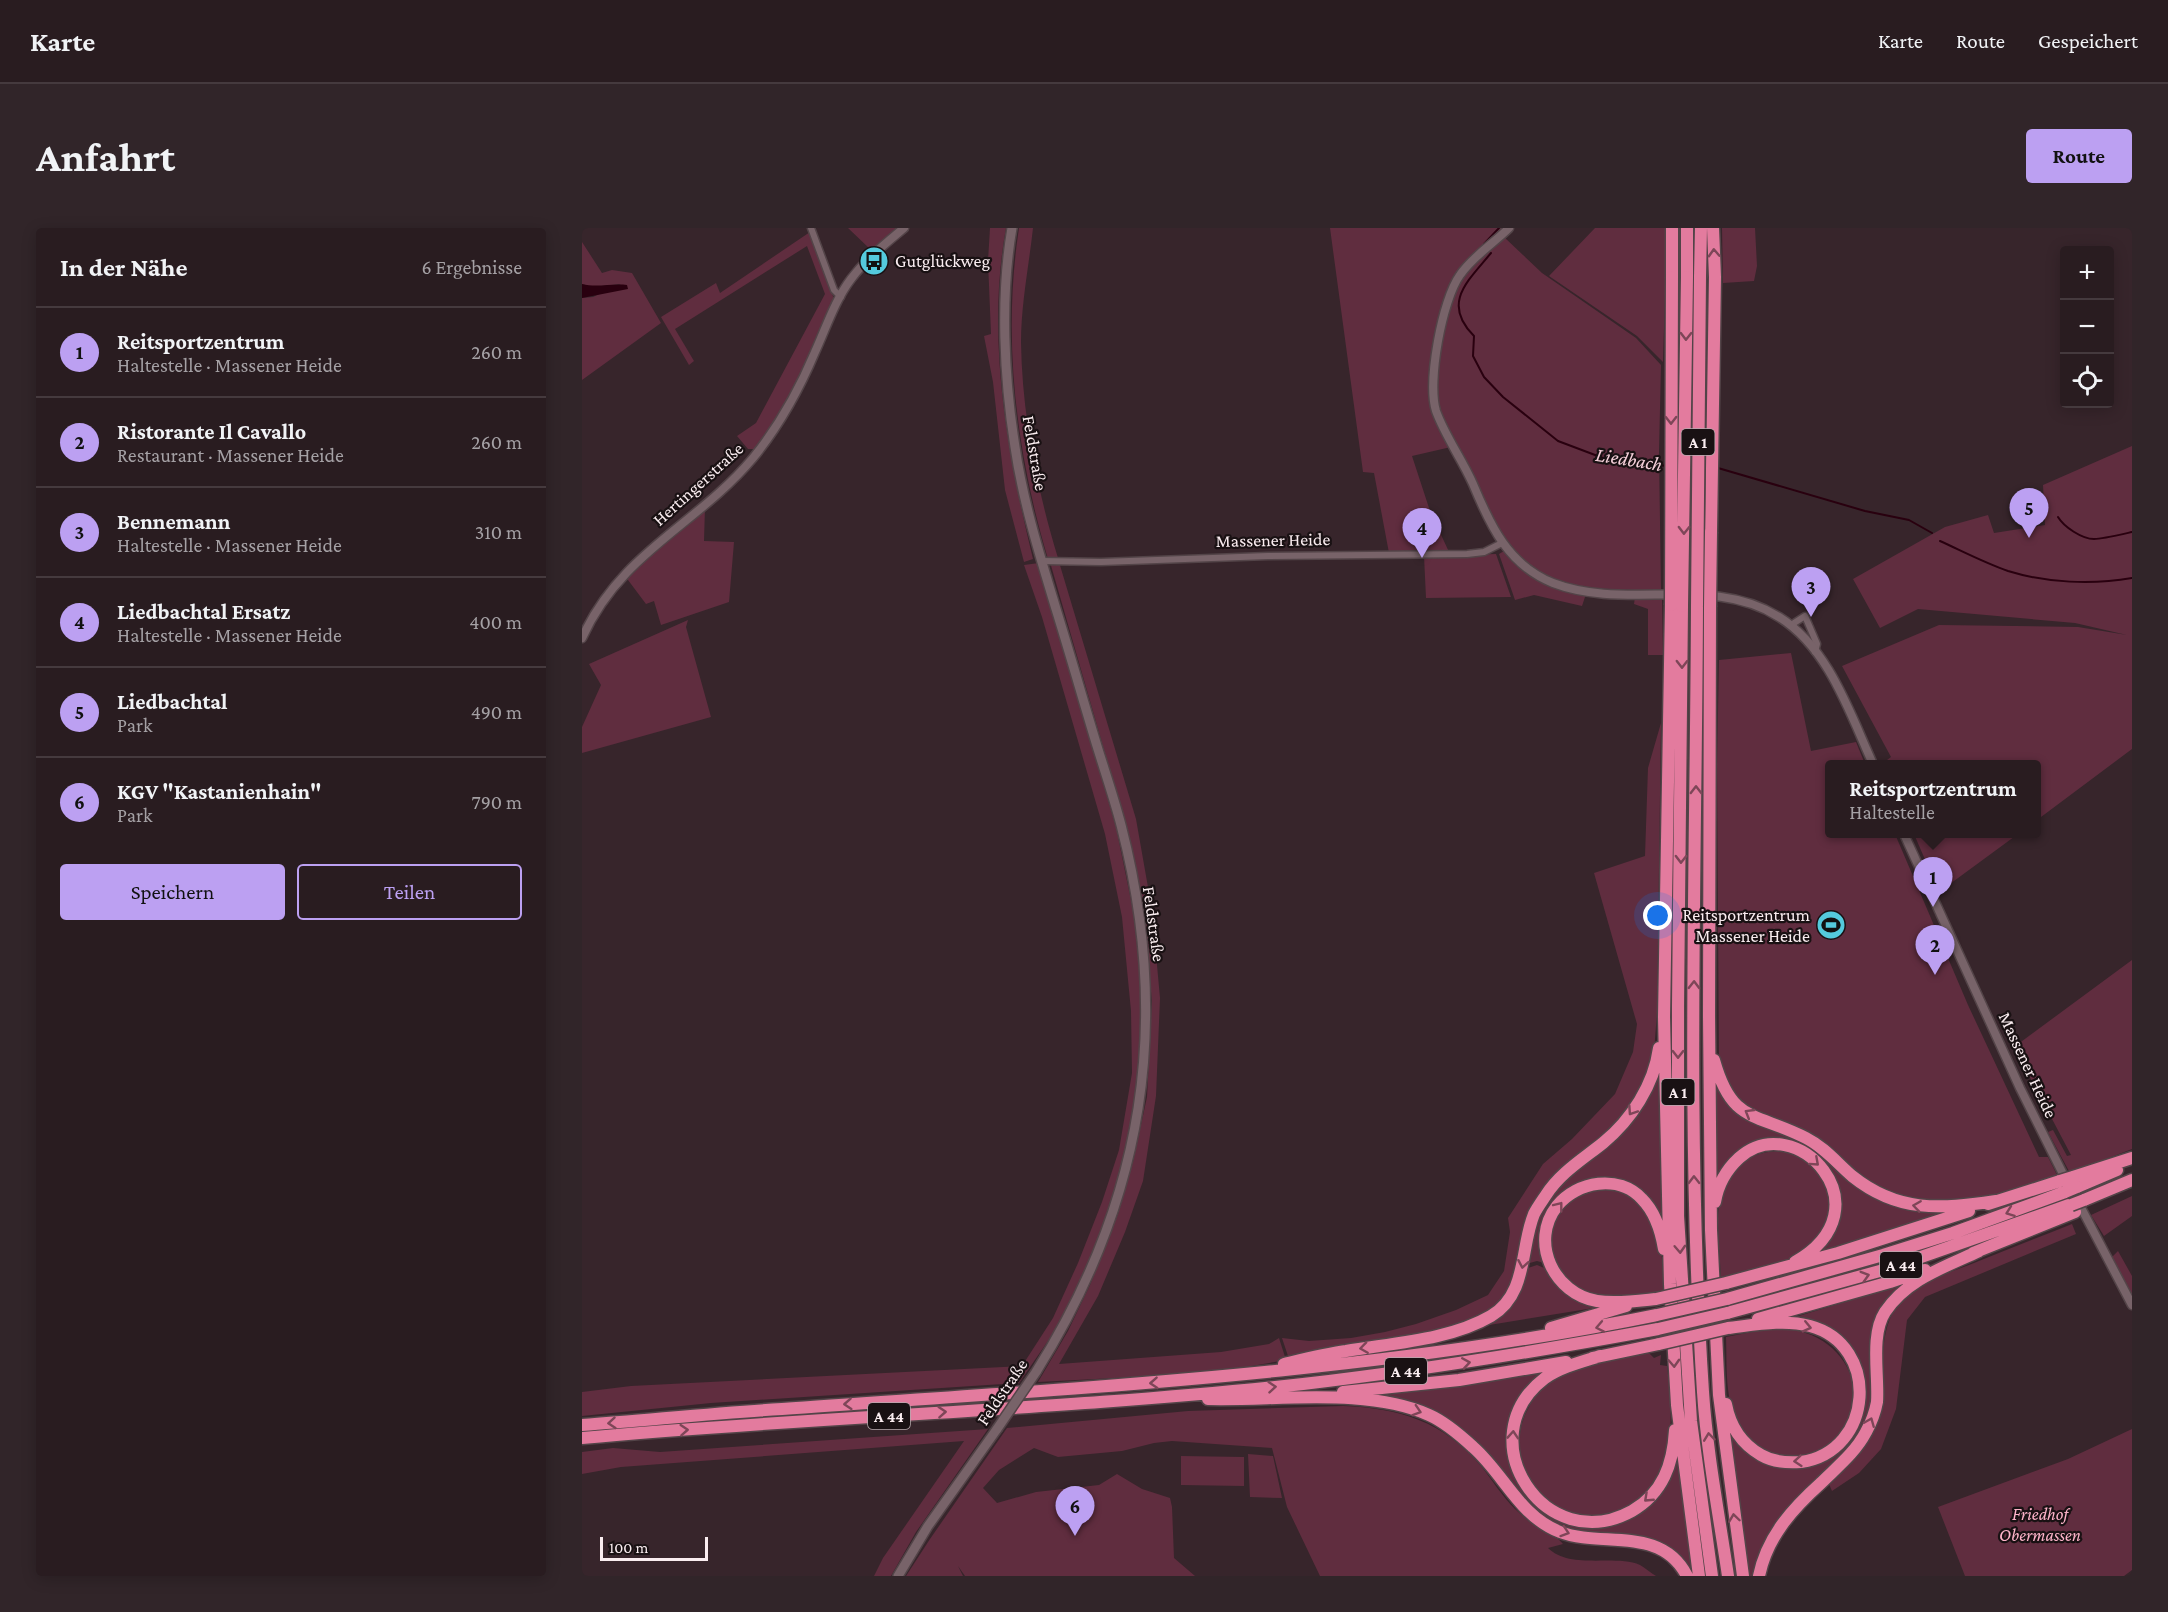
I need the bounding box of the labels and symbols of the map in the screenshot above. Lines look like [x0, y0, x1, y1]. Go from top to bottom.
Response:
bus stop icon: Gutglückweg [858, 245, 890, 277]
one-way arrow [1707, 248, 1720, 257]
place label: Gutglückweg [895, 251, 990, 271]
one-way arrow [1680, 331, 1692, 340]
street label: Feldstraße [1019, 414, 1051, 492]
one-way arrow [1665, 415, 1677, 424]
road number: A 1 [1682, 429, 1714, 455]
street label: Hertingerstraße [649, 438, 747, 530]
water label: Liedbach [1594, 443, 1664, 475]
pin: 5 [2010, 488, 2048, 538]
pin: 4 [1402, 508, 1442, 558]
one-way arrow [1677, 526, 1690, 535]
street label: Massener Heide [1216, 529, 1330, 551]
pin: 3 [1792, 568, 1830, 617]
one-way arrow [1676, 660, 1688, 669]
one-way arrow [1690, 785, 1702, 794]
one-way arrow [1675, 855, 1687, 864]
pin: 1 [1914, 858, 1952, 907]
street label: Feldstraße [1139, 885, 1169, 963]
your location [1643, 901, 1672, 930]
place label: Reitsportzentrum Massener Heide [1683, 905, 1811, 946]
sports icon: Reitsportzentrum Massener Heide [1815, 909, 1847, 941]
pin: 2 [1916, 926, 1954, 975]
one-way arrow [1688, 980, 1700, 989]
street label: Massener Heide [1995, 1009, 2061, 1121]
one-way arrow [1672, 1050, 1684, 1059]
road number: A 1 [1662, 1079, 1694, 1105]
one-way arrow [1628, 1104, 1639, 1115]
one-way arrow [1745, 1109, 1755, 1121]
one-way arrow [1808, 1155, 1819, 1166]
one-way arrow [1688, 1175, 1700, 1184]
one-way arrow [1912, 1200, 1922, 1212]
one-way arrow [1551, 1202, 1562, 1213]
one-way arrow [2005, 1205, 2016, 1218]
one-way arrow [1673, 1245, 1686, 1254]
road number: A 44 [1880, 1252, 1922, 1278]
one-way arrow [1517, 1259, 1530, 1269]
one-way arrow [1859, 1271, 1870, 1283]
one-way arrow [1802, 1319, 1812, 1332]
one-way arrow [1595, 1320, 1605, 1333]
one-way arrow [1359, 1341, 1369, 1354]
street label: Feldstraße [972, 1355, 1032, 1429]
one-way arrow [1460, 1357, 1470, 1370]
road number: A 44 [1385, 1358, 1427, 1384]
one-way arrow [1668, 1359, 1681, 1368]
one-way arrow [1149, 1376, 1158, 1389]
one-way arrow [1268, 1381, 1277, 1394]
one-way arrow [843, 1398, 852, 1411]
road number: A 44 [868, 1403, 910, 1429]
one-way arrow [1411, 1404, 1422, 1416]
one-way arrow [937, 1406, 946, 1419]
one-way arrow [607, 1416, 616, 1429]
one-way arrow [1863, 1418, 1875, 1429]
one-way arrow [680, 1424, 689, 1437]
one-way arrow [1507, 1430, 1520, 1439]
one-way arrow [1703, 1432, 1716, 1442]
one-way arrow [1793, 1455, 1802, 1468]
pin: 6 [1056, 1486, 1094, 1536]
one-way arrow [1645, 1491, 1655, 1502]
park label: Friedhof Obermassen [1999, 1504, 2081, 1545]
one-way arrow [1729, 1513, 1741, 1523]
one-way arrow [1559, 1525, 1570, 1538]
scale bar [600, 1534, 708, 1562]

